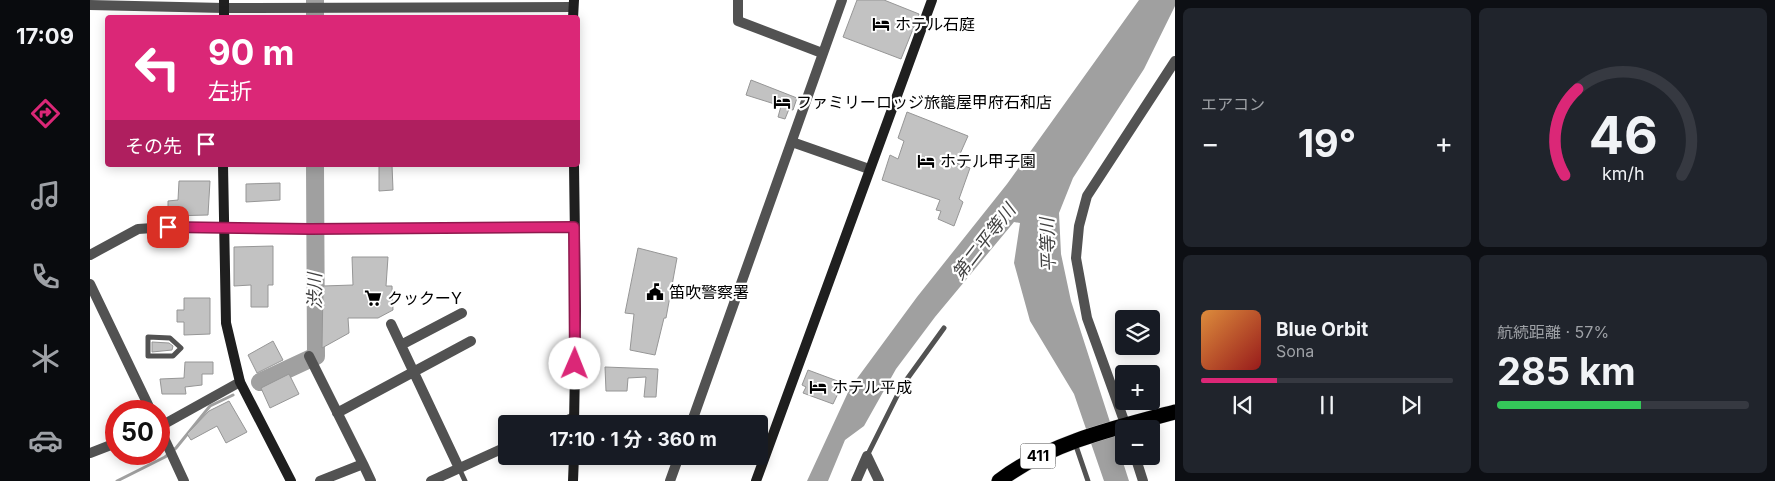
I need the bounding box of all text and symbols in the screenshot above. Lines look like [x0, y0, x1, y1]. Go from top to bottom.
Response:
hotel icon: ホテル石庭 [871, 14, 891, 34]
place label: ホテル石庭 [895, 14, 975, 34]
text: 17:09 [16, 23, 74, 49]
text: 90 m [208, 31, 295, 73]
icon: left [125, 35, 190, 100]
text: 左折 [208, 78, 252, 104]
hotel icon: ファミリーロッジ旅籠屋甲府石和店 [772, 92, 792, 112]
place label: ファミリーロッジ旅籠屋甲府石和店 [796, 92, 1052, 112]
text: エアコン [1201, 94, 1265, 114]
icon: directions [28, 96, 63, 131]
text: 46 [1589, 104, 1657, 167]
text: 19° [1298, 120, 1356, 166]
text: − [1201, 126, 1220, 160]
text: + [1434, 126, 1453, 160]
icon: arrive [192, 130, 220, 158]
text: その先 [125, 135, 182, 158]
hotel icon: ホテル甲子園 [916, 151, 936, 171]
place label: ホテル甲子園 [940, 151, 1036, 171]
text: km/h [1602, 163, 1644, 184]
icon: music [28, 178, 63, 213]
water label: 第二平等川 [948, 198, 1021, 284]
pin [147, 206, 189, 248]
icon: arrive [154, 213, 182, 241]
water label: 平等川 [1036, 216, 1059, 272]
icon: phone [28, 259, 63, 294]
water label: 渋川 [304, 271, 325, 309]
public building icon: 笛吹警察署 [645, 282, 665, 302]
place label: 笛吹警察署 [669, 282, 749, 302]
supermarket icon: クックーY [363, 288, 383, 308]
place label: クックーY [387, 288, 462, 308]
map controls [1115, 310, 1160, 465]
button: layers [1115, 310, 1160, 355]
text: Blue Orbit [1276, 318, 1368, 341]
text: 航続距離 · 57% [1497, 322, 1609, 342]
position arrow [548, 337, 600, 389]
icon: climate [28, 341, 63, 376]
text: Sona [1276, 341, 1314, 361]
text: 285 km [1497, 348, 1636, 394]
button: + [1115, 365, 1160, 410]
hotel icon: ホテル平成 [808, 377, 828, 397]
place label: ホテル平成 [832, 377, 912, 397]
icon: previous [1229, 391, 1257, 419]
icon: pause [1313, 391, 1341, 419]
icon: next [1397, 391, 1425, 419]
speed limit sign: 50 [105, 400, 170, 465]
button: − [1115, 420, 1160, 465]
icon: car [28, 423, 63, 458]
text: 17:10 · 1 分 · 360 m [549, 428, 717, 451]
road number: 411 [1020, 444, 1056, 468]

